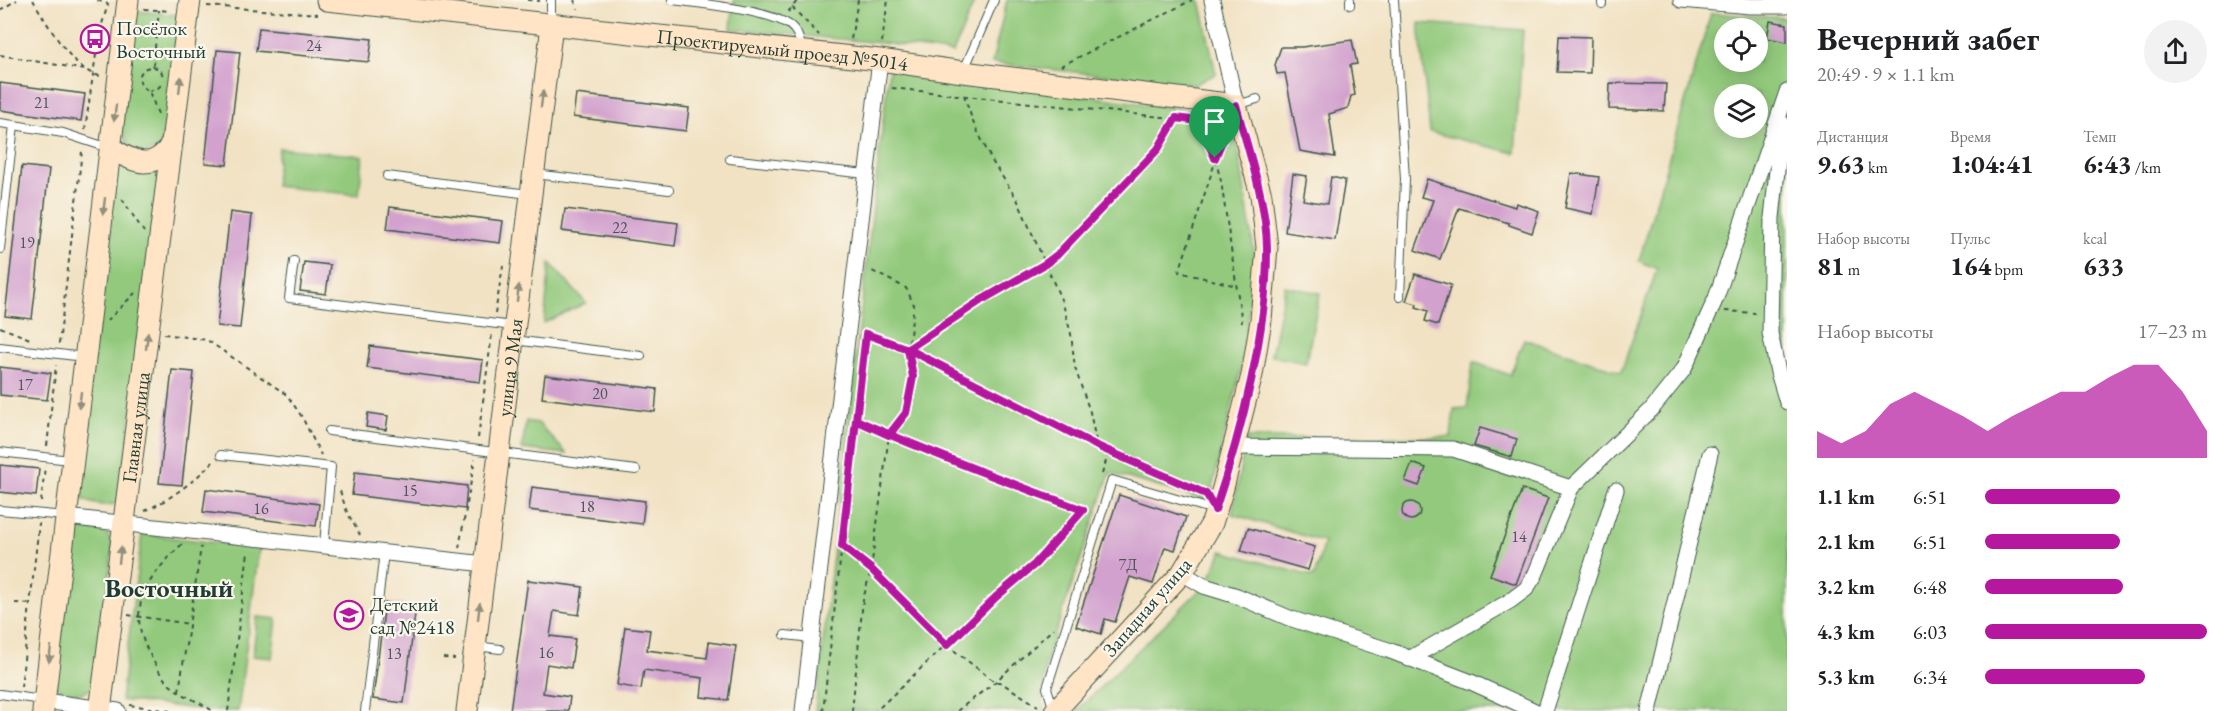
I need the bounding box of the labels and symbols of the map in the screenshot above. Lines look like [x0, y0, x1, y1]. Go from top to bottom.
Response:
place label: Посёлок Восточный [116, 15, 206, 64]
bus stop icon: Посёлок Восточный [79, 23, 111, 55]
street label: Проектируемый проезд №5014 [655, 23, 910, 77]
house number: 24 [306, 35, 322, 56]
one-way arrow [175, 76, 184, 95]
one-way arrow [537, 89, 547, 108]
house number: 21 [34, 92, 50, 113]
pin [1189, 96, 1240, 158]
one-way arrow [110, 103, 120, 122]
one-way arrow [99, 197, 109, 216]
house number: 22 [612, 217, 628, 238]
house number: 19 [19, 232, 35, 253]
one-way arrow [513, 283, 523, 302]
street label: улица 9 Мая [491, 317, 529, 418]
one-way arrow [142, 331, 152, 350]
street label: Главная улица [116, 370, 156, 484]
house number: 17 [17, 374, 33, 395]
house number: 20 [592, 383, 608, 404]
one-way arrow [76, 391, 85, 410]
house number: 15 [402, 480, 418, 501]
house number: 18 [579, 496, 595, 517]
house number: 16 [253, 498, 269, 519]
house number: 14 [1511, 526, 1527, 547]
one-way arrow [115, 545, 124, 564]
street label: Западная улица [1097, 552, 1197, 662]
house number: 7Д [1119, 554, 1137, 575]
district label: Восточный [105, 571, 233, 605]
place label: Детский сад №2418 [370, 591, 455, 640]
school or university icon: Детский сад №2418 [333, 599, 365, 631]
one-way arrow [474, 602, 484, 621]
house number: 16 [538, 642, 554, 663]
house number: 13 [386, 643, 402, 664]
one-way arrow [45, 644, 54, 663]

